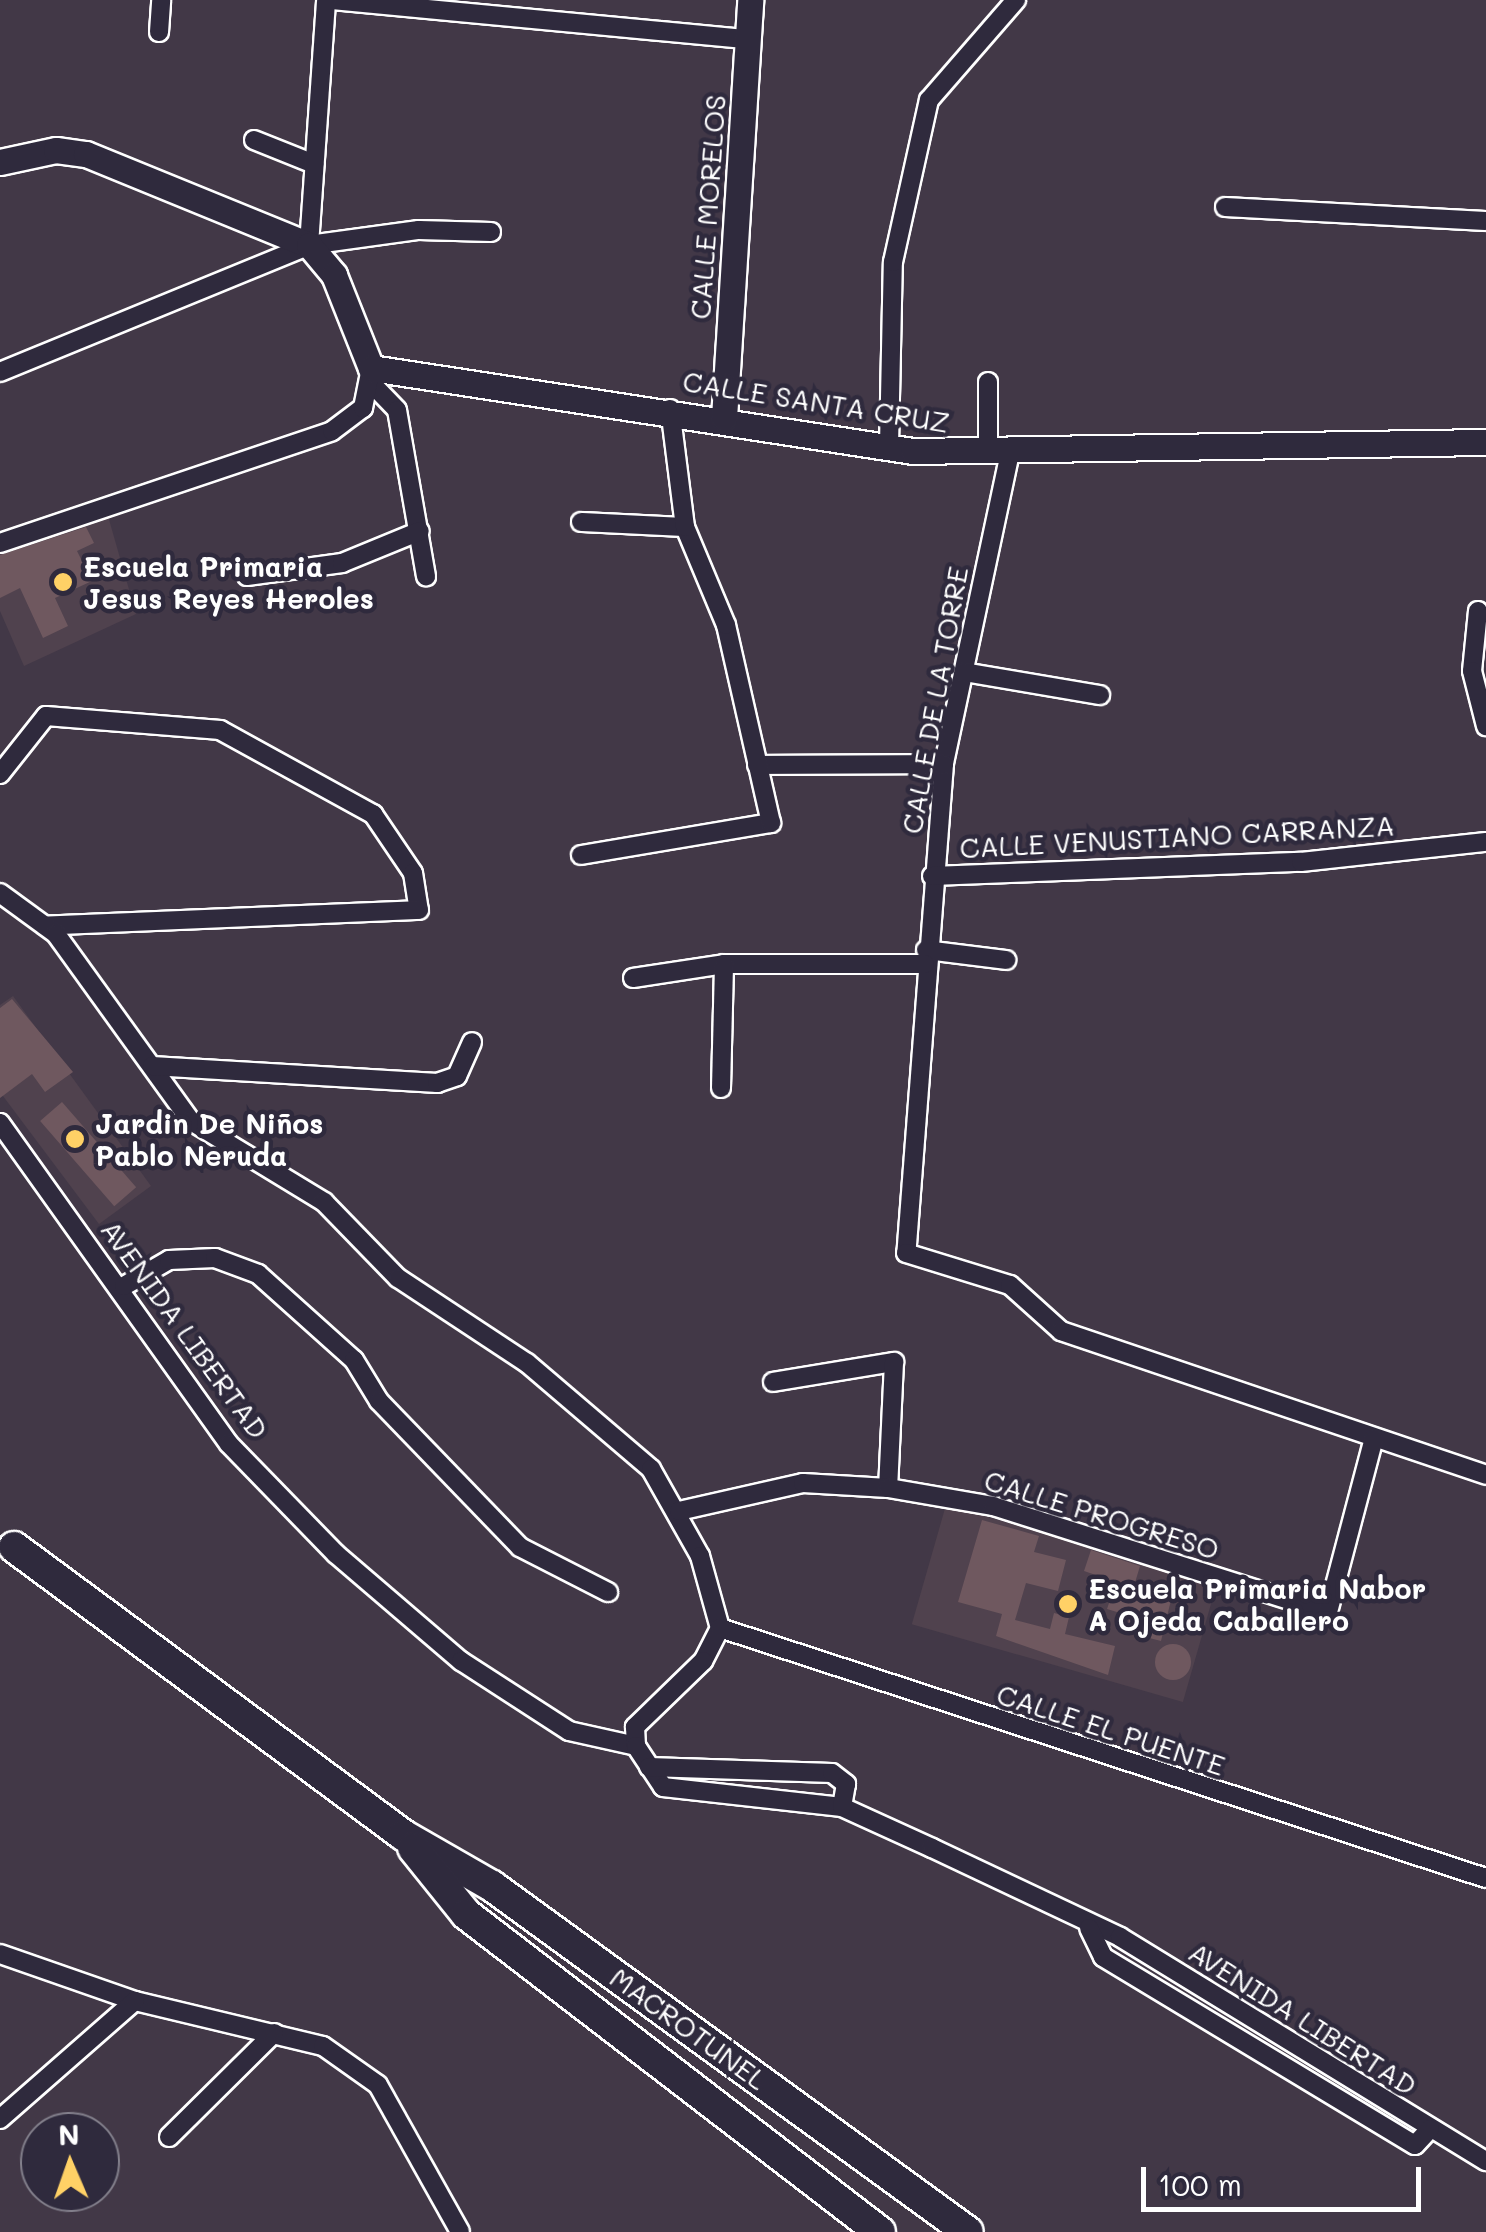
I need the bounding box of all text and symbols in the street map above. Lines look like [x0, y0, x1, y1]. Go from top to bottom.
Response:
street label: CALLE MORELOS [682, 94, 732, 320]
street label: CALLE SANTA CRUZ [681, 363, 951, 439]
place label: Escuela Primaria Jesus Reyes Heroles [83, 549, 374, 615]
street label: CALLE DE LA TORRE [894, 564, 974, 836]
marker: Escuela Primaria Jesus Reyes Heroles [52, 571, 74, 593]
street label: CALLE VENUSTIANO CARRANZA [959, 808, 1395, 864]
place label: Jardin De Niños Pablo Neruda [95, 1106, 323, 1172]
marker: Jardin De Niños Pablo Neruda [64, 1128, 86, 1150]
street label: AVENIDA LIBERTAD [94, 1213, 276, 1445]
street label: CALLE PROGRESO [981, 1462, 1223, 1566]
place label: Escuela Primaria Nabor A Ojeda Caballero [1088, 1571, 1426, 1637]
marker: Escuela Primaria Nabor A Ojeda Caballero [1057, 1593, 1079, 1615]
street label: CALLE EL PUENTE [993, 1676, 1229, 1782]
street label: AVENIDA LIBERTAD [1183, 1934, 1423, 2102]
street label: MACROTUNEL [604, 1960, 774, 2096]
north arrow [20, 2112, 120, 2212]
text: N [58, 2116, 80, 2152]
scale bar [1146, 2147, 1426, 2209]
text: 100 m [1158, 2164, 1242, 2204]

